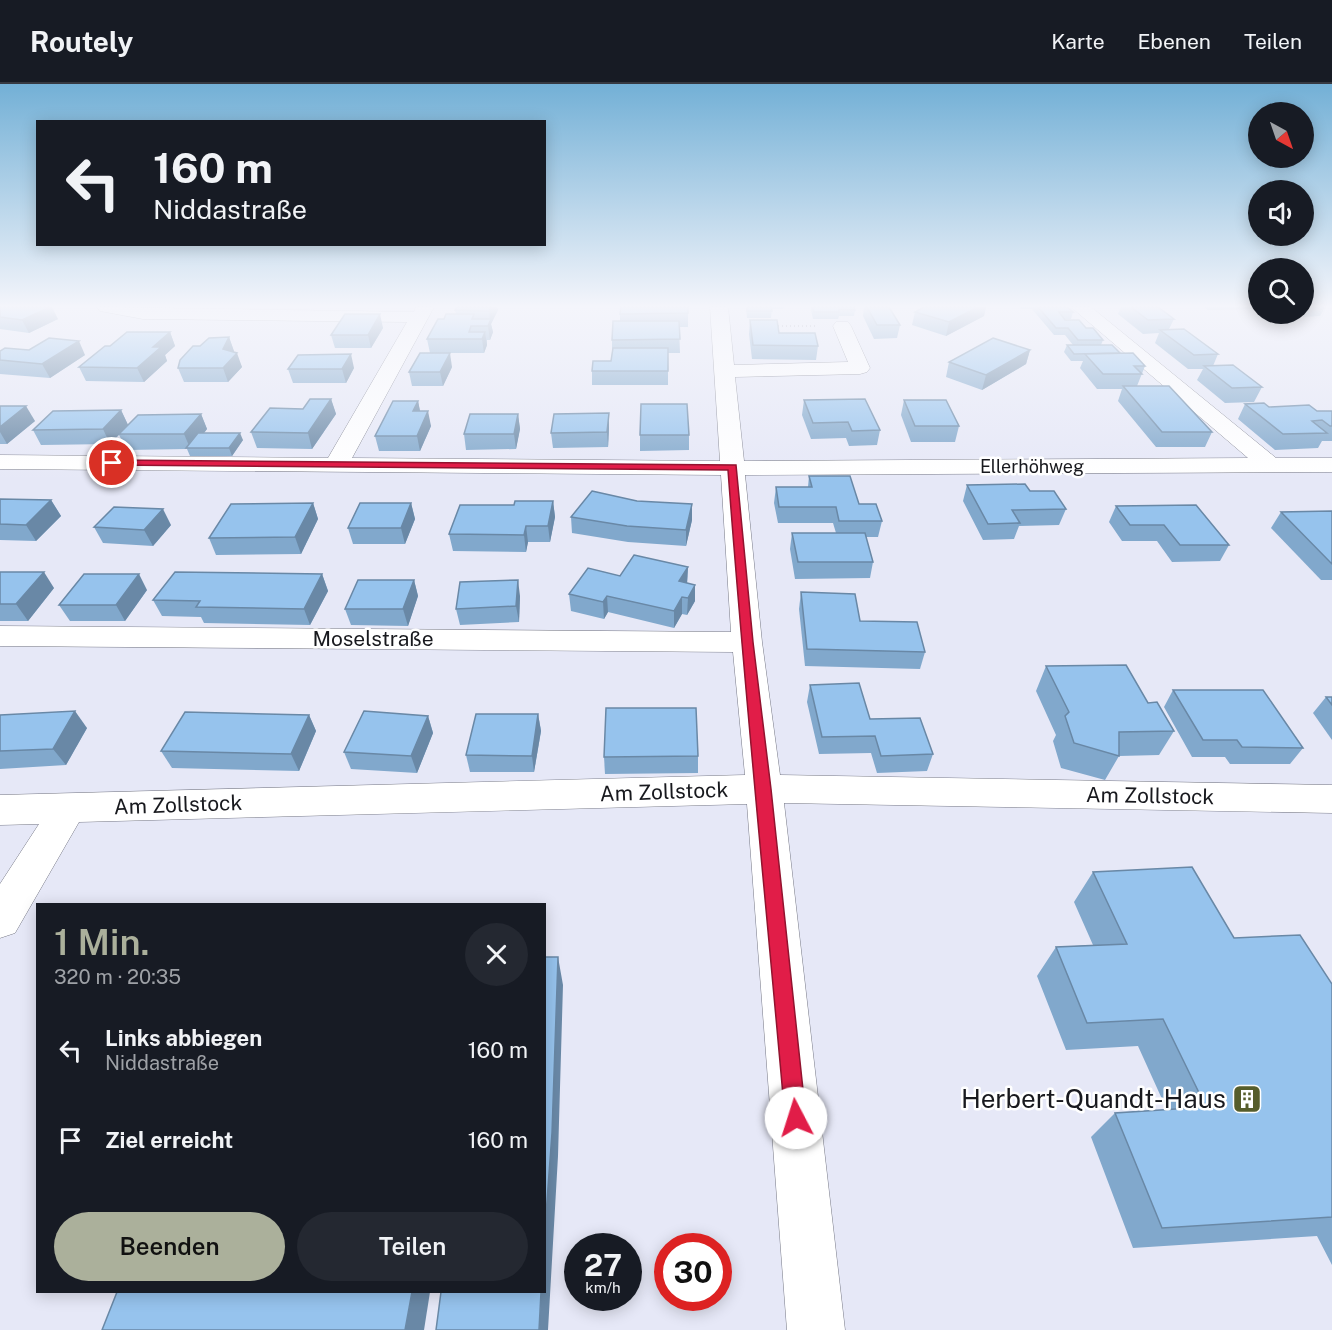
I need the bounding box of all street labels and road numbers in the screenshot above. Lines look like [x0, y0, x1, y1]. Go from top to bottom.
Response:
street label: Ellerhöhweg [980, 456, 1084, 477]
street label: Moselstraße [312, 626, 434, 651]
street label: Am Zollstock [599, 777, 729, 806]
street label: Am Zollstock [1086, 782, 1215, 809]
street label: Am Zollstock [113, 790, 243, 819]

